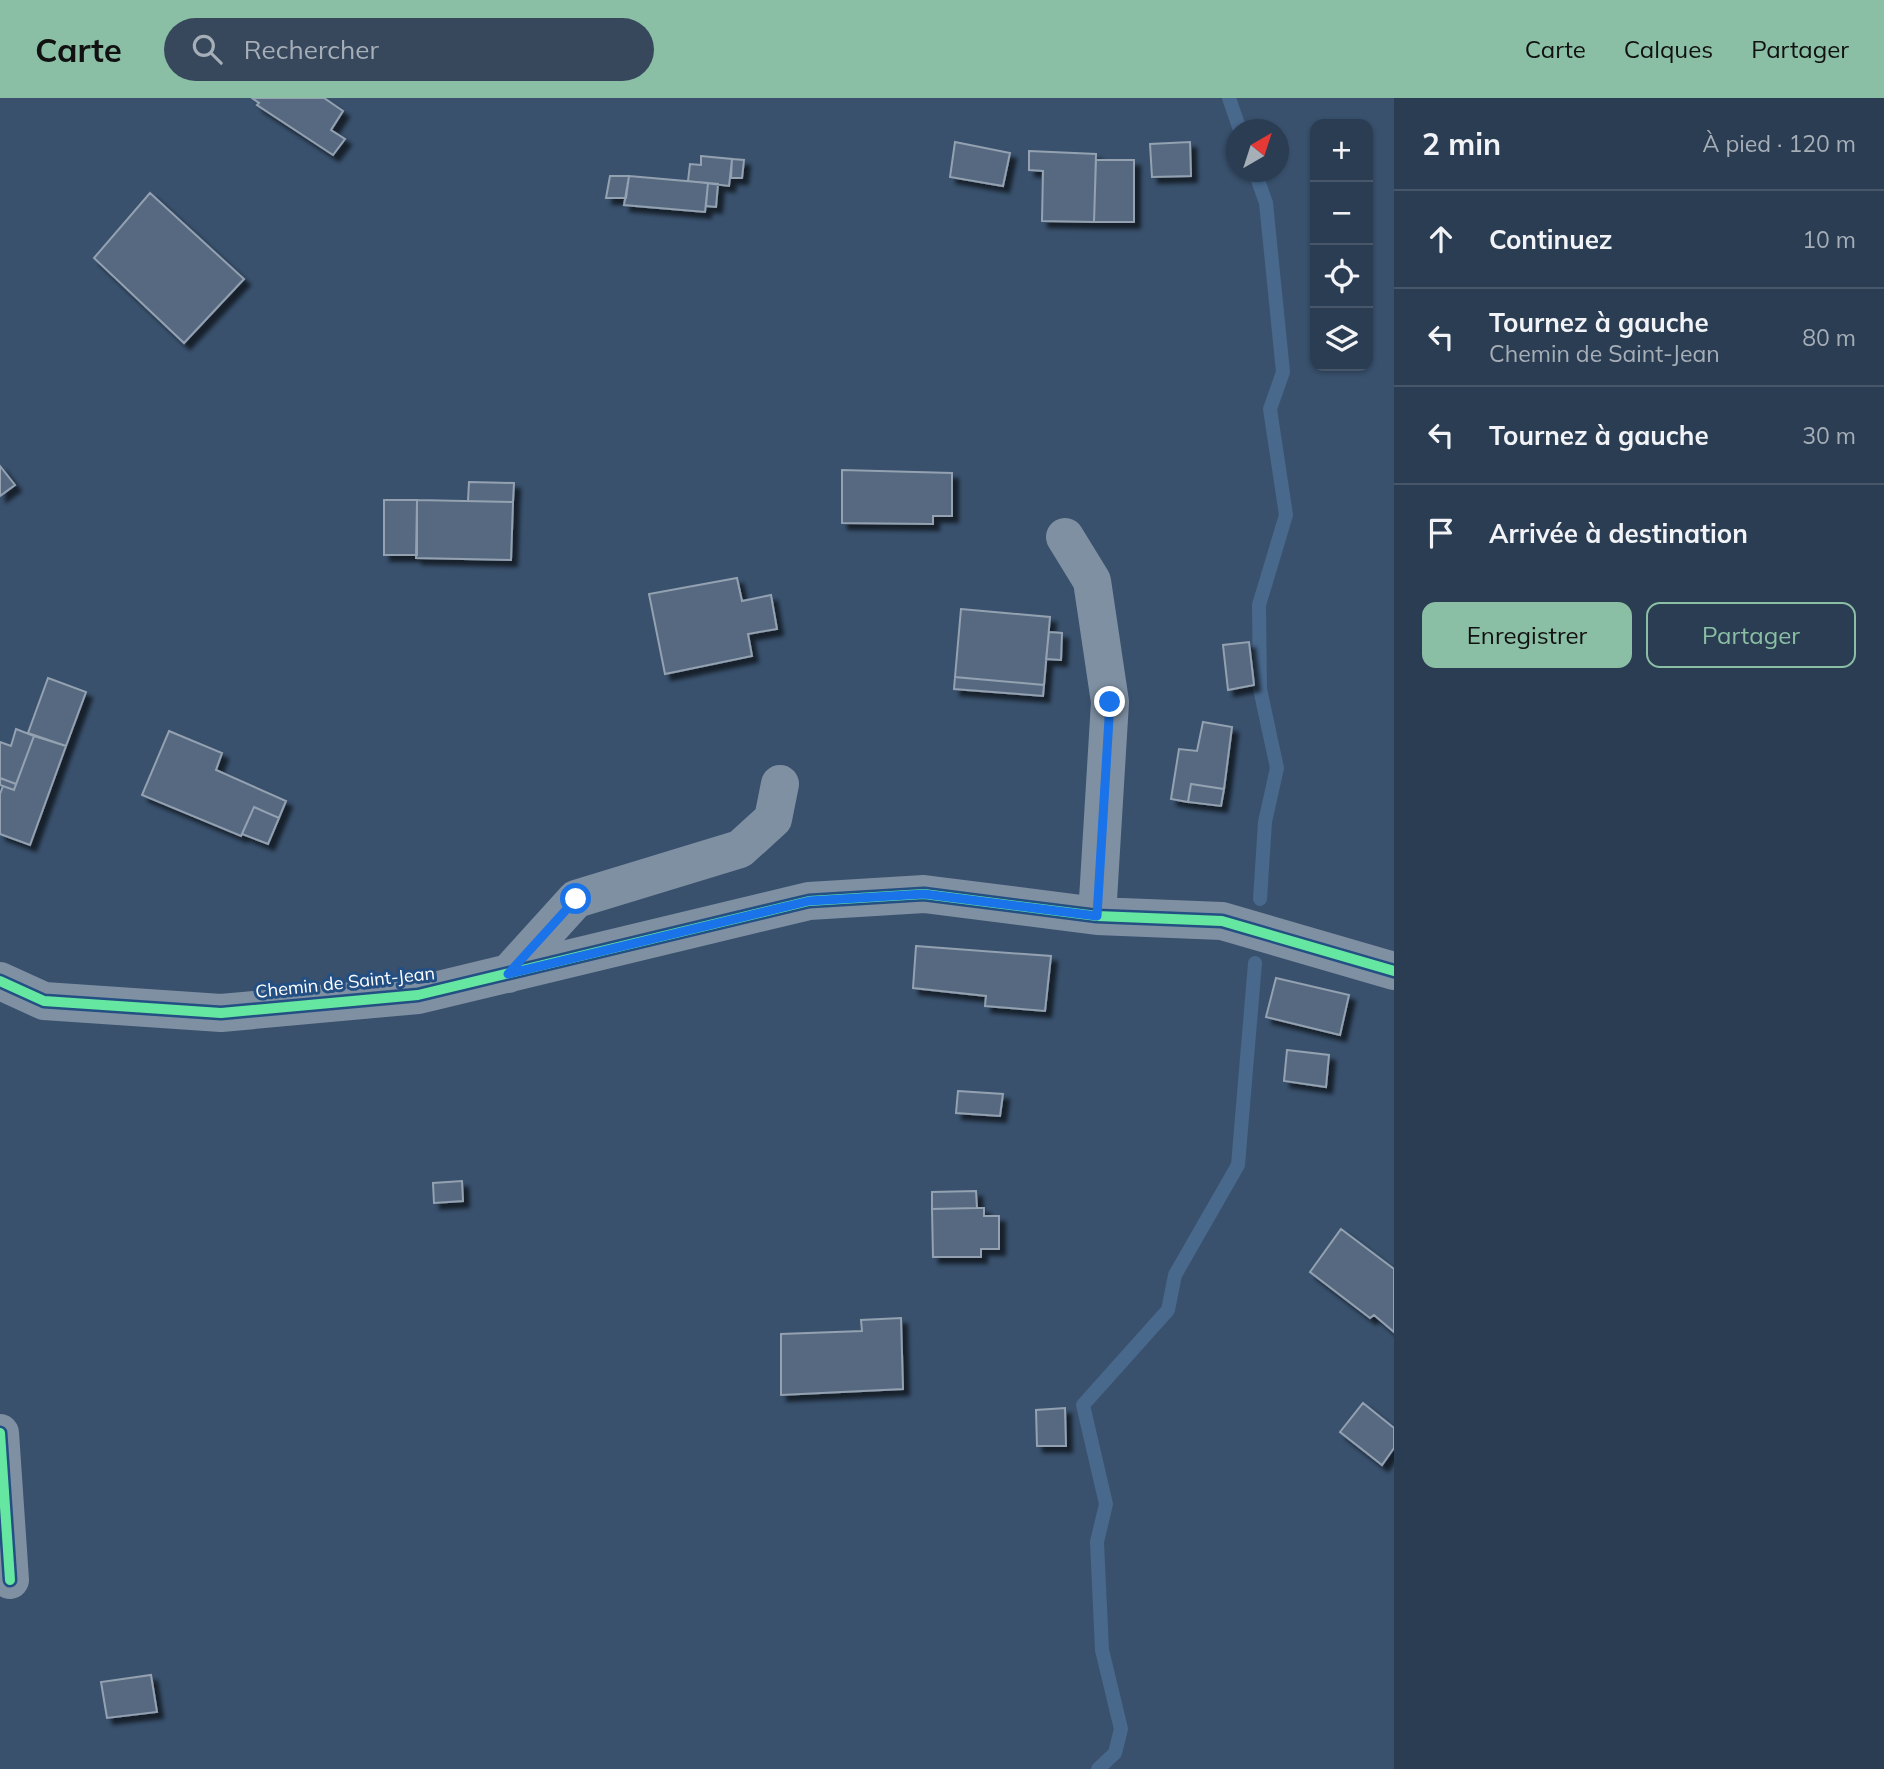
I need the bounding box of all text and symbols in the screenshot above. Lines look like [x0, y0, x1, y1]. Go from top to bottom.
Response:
search box [164, 18, 654, 81]
text: Carte [35, 29, 122, 70]
icon: search [188, 30, 226, 68]
text: Rechercher [244, 33, 379, 66]
text: Carte [1525, 34, 1586, 64]
text: Calques [1624, 34, 1713, 64]
text: Partager [1751, 34, 1849, 64]
north arrow [1226, 119, 1289, 182]
map controls [1310, 119, 1373, 371]
button: + [1310, 119, 1373, 182]
text: 2 min [1422, 125, 1501, 163]
text: À pied · 120 m [1703, 129, 1856, 158]
button: − [1310, 182, 1373, 245]
icon: ahead [1422, 220, 1460, 258]
text: Continuez [1489, 223, 1613, 256]
text: 10 m [1802, 225, 1856, 254]
button: locate [1310, 245, 1373, 308]
text: Tournez à gauche [1489, 306, 1709, 339]
button: layers [1310, 308, 1373, 371]
icon: left [1422, 318, 1460, 356]
text: 80 m [1802, 323, 1856, 352]
text: Chemin de Saint-Jean [1489, 339, 1720, 368]
icon: left [1422, 416, 1460, 454]
text: Tournez à gauche [1489, 419, 1709, 452]
text: 30 m [1802, 421, 1856, 450]
icon: arrive [1422, 514, 1460, 552]
text: Arrivée à destination [1489, 517, 1748, 550]
button: Enregistrer [1422, 602, 1632, 668]
button: Partager [1646, 602, 1856, 668]
route end [1094, 686, 1125, 717]
route start [560, 883, 591, 914]
street label: Chemin de Saint-Jean [254, 961, 436, 1003]

